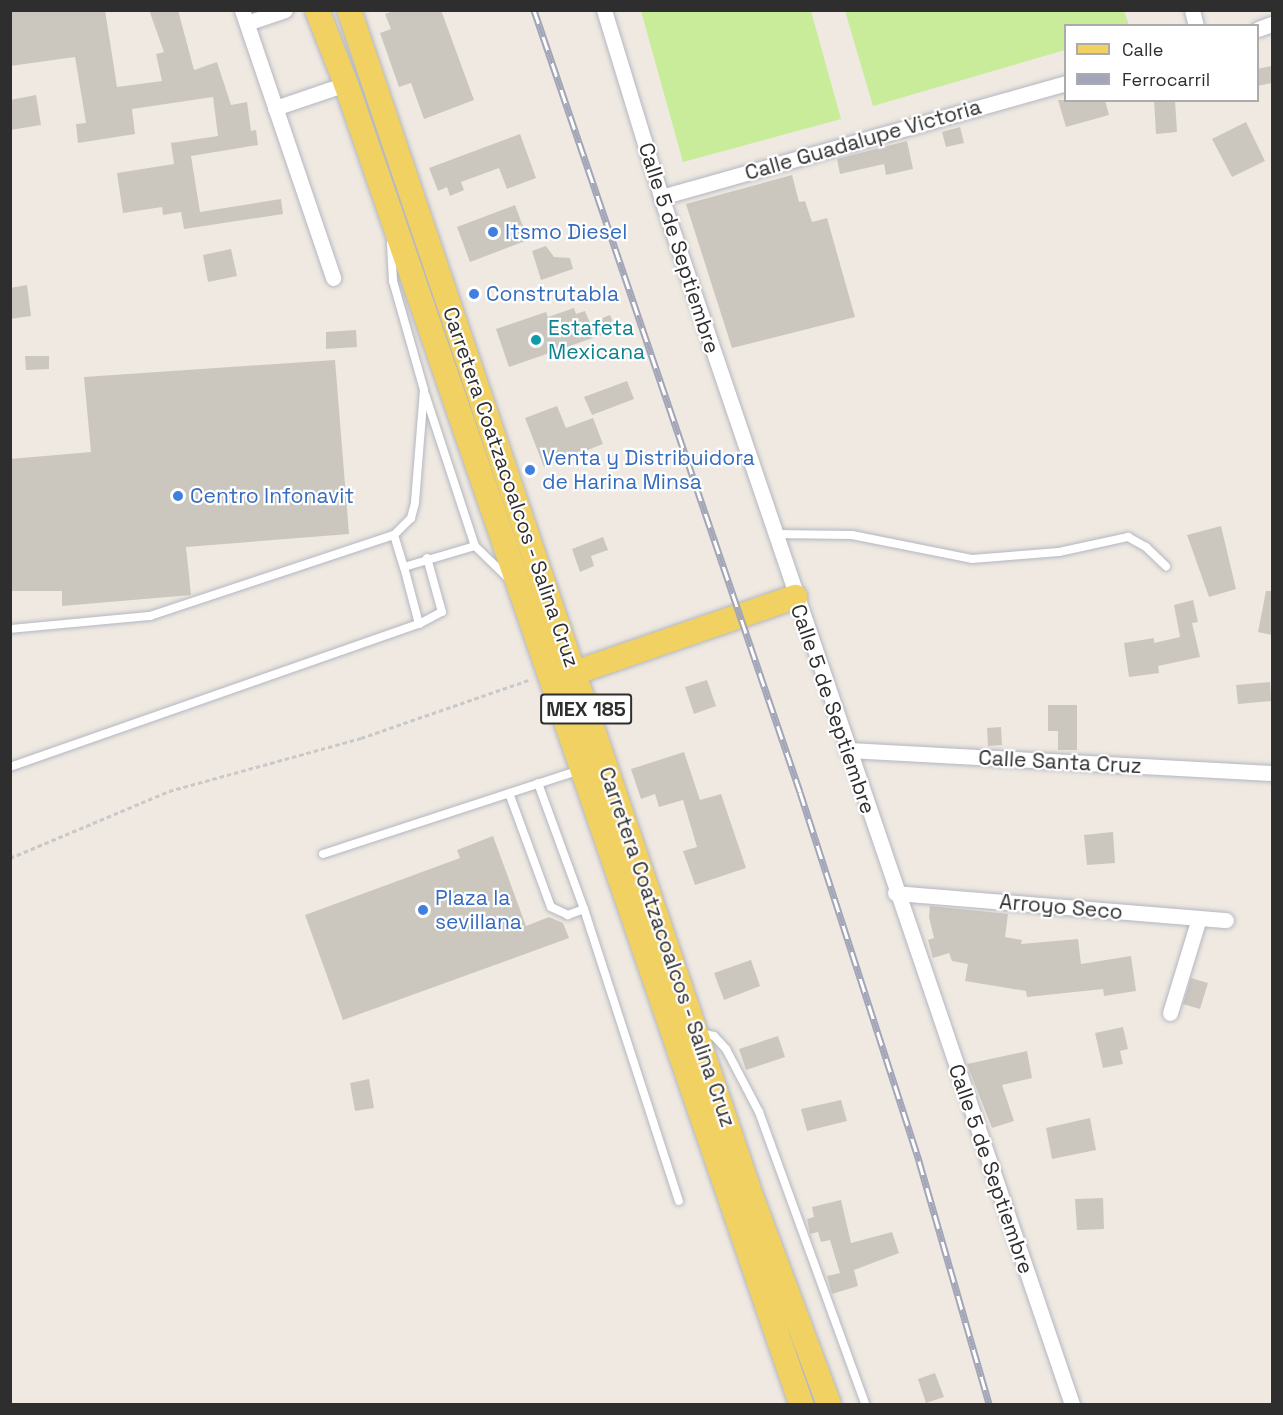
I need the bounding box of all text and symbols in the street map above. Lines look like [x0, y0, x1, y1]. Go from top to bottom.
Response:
legend [1064, 24, 1259, 102]
text: Calle [1122, 38, 1163, 61]
text: Ferrocarril [1122, 68, 1210, 91]
street label: Calle Guadalupe Victoria [742, 94, 984, 186]
street label: Calle 5 de Septiembre [633, 139, 725, 357]
place label: Itsmo Diesel [505, 219, 627, 245]
marker: Itsmo Diesel [486, 225, 500, 239]
place label: Construtabla [486, 281, 619, 307]
marker: Construtabla [467, 287, 481, 301]
street label: Carretera Coatzacoalcos - Salina Cruz [437, 303, 585, 671]
place label: Estafeta Mexicana [548, 315, 645, 365]
marker: Estafeta Mexicana [529, 333, 543, 347]
place label: Venta y Distribuidora de Harina Minsa [542, 445, 755, 495]
marker: Venta y Distribuidora de Harina Minsa [523, 463, 537, 477]
place label: Centro Infonavit [190, 483, 354, 509]
marker: Centro Infonavit [171, 489, 185, 503]
street label: Calle 5 de Septiembre [785, 601, 881, 817]
road number: MEX 185 [540, 692, 632, 726]
street label: Calle Santa Cruz [978, 745, 1142, 779]
street label: Carretera Coatzacoalcos - Salina Cruz [593, 763, 741, 1131]
place label: Plaza la sevillana [435, 885, 522, 935]
street label: Arroyo Seco [998, 889, 1124, 925]
marker: Plaza la sevillana [416, 903, 430, 917]
street label: Calle 5 de Septiembre [943, 1061, 1039, 1277]

